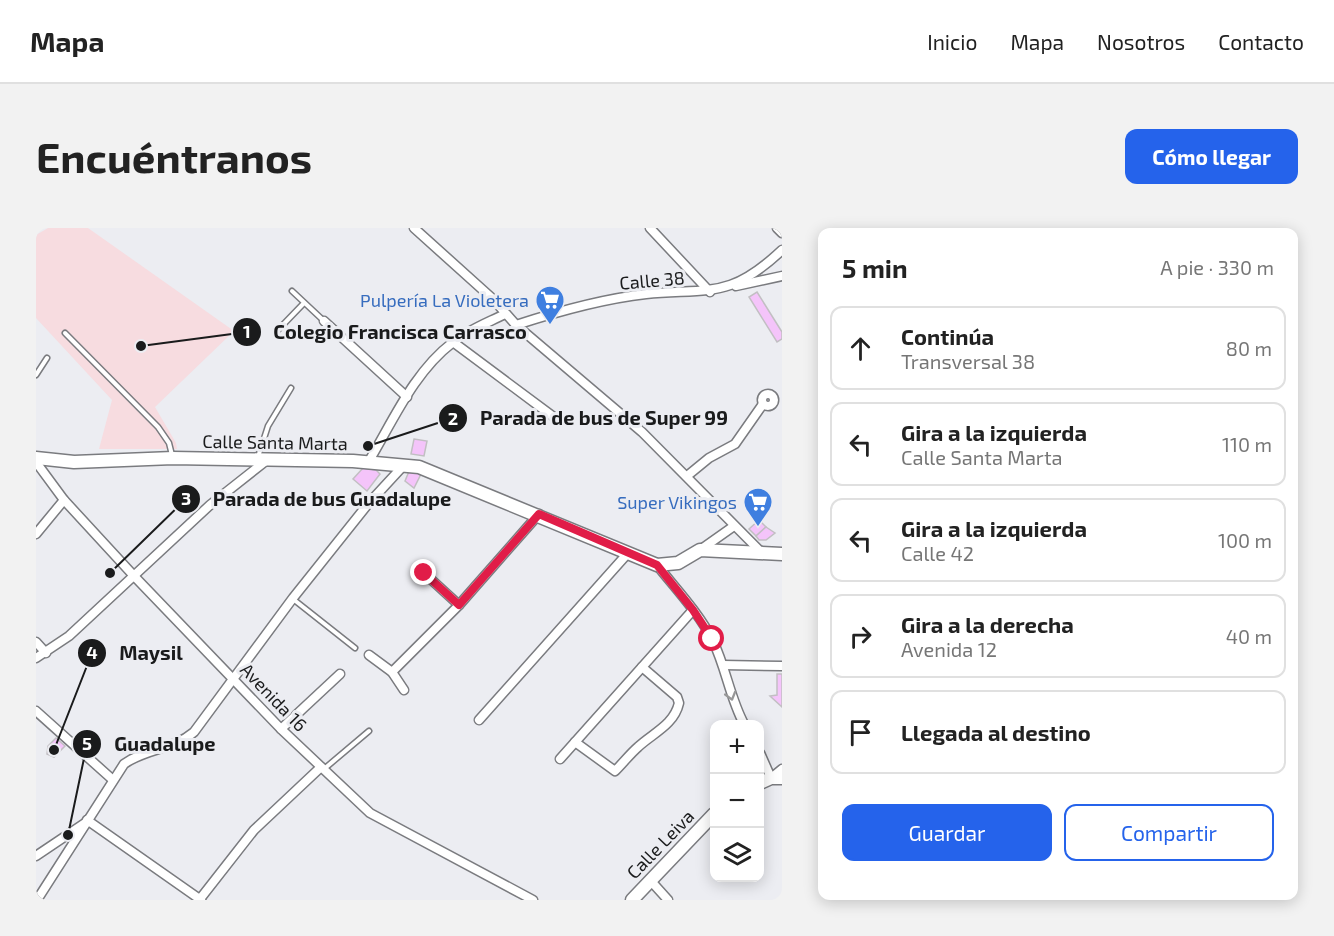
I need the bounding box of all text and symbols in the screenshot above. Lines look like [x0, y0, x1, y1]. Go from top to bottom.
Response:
text: Mapa [30, 24, 104, 58]
text: Inicio [927, 29, 977, 54]
text: Mapa [1010, 29, 1064, 54]
text: Nosotros [1097, 29, 1185, 54]
text: Contacto [1218, 29, 1304, 54]
button: Cómo llegar [1125, 129, 1298, 184]
text: Encuéntranos [36, 131, 312, 181]
text: 5 min [842, 252, 908, 283]
text: A pie · 330 m [1160, 255, 1274, 279]
street label: Calle 38 [618, 266, 686, 294]
supermarket icon: Pulpería La Violetera [534, 284, 566, 326]
place label: Pulpería La Violetera [360, 289, 529, 311]
callout: Colegio Francisca Carrasco [232, 313, 539, 351]
text: Colegio Francisca Carrasco [273, 319, 527, 343]
text: 1 [243, 320, 251, 342]
text: Continúa [901, 323, 994, 349]
icon: ahead [844, 332, 877, 365]
text: 80 m [1226, 336, 1272, 360]
text: Transversal 38 [901, 349, 1035, 373]
callout: Parada de bus de Super 99 [438, 399, 740, 437]
text: Parada de bus de Super 99 [480, 405, 728, 429]
text: 2 [448, 407, 458, 429]
text: Gira a la izquierda [901, 419, 1087, 445]
icon: left [844, 428, 877, 461]
street label: Calle Santa Marta [202, 430, 348, 454]
text: 110 m [1222, 432, 1272, 456]
text: Calle Santa Marta [901, 445, 1062, 469]
callout: Parada de bus Guadalupe [171, 480, 463, 518]
text: Parada de bus Guadalupe [213, 486, 451, 510]
supermarket icon: Super Vikingos [742, 486, 774, 528]
text: 3 [181, 487, 191, 509]
place label: Super Vikingos [617, 491, 737, 513]
text: Gira a la izquierda [901, 515, 1087, 541]
icon: left [844, 524, 877, 557]
text: 100 m [1218, 528, 1272, 552]
text: Calle 42 [901, 541, 974, 565]
route end [410, 559, 436, 585]
text: Gira a la derecha [901, 611, 1074, 637]
icon: right [844, 620, 877, 653]
text: 40 m [1226, 624, 1272, 648]
route start [698, 625, 724, 651]
callout: Maysil [77, 634, 195, 672]
text: Avenida 12 [901, 637, 997, 661]
text: Maysil [119, 640, 183, 665]
text: 4 [86, 641, 98, 663]
street label: Avenida 16 [236, 658, 312, 736]
one-way arrow [724, 690, 736, 701]
icon: arrive [844, 716, 877, 749]
text: Llegada al destino [901, 719, 1091, 745]
map controls [710, 720, 764, 882]
button: + [710, 720, 764, 774]
callout: Guadalupe [72, 725, 227, 763]
text: Guadalupe [114, 731, 216, 755]
text: 5 [82, 732, 92, 754]
button: − [710, 774, 764, 828]
button: Guardar [842, 804, 1052, 861]
button: Compartir [1064, 804, 1274, 861]
street label: Calle Leiva [622, 805, 698, 883]
button: layers [710, 828, 764, 882]

